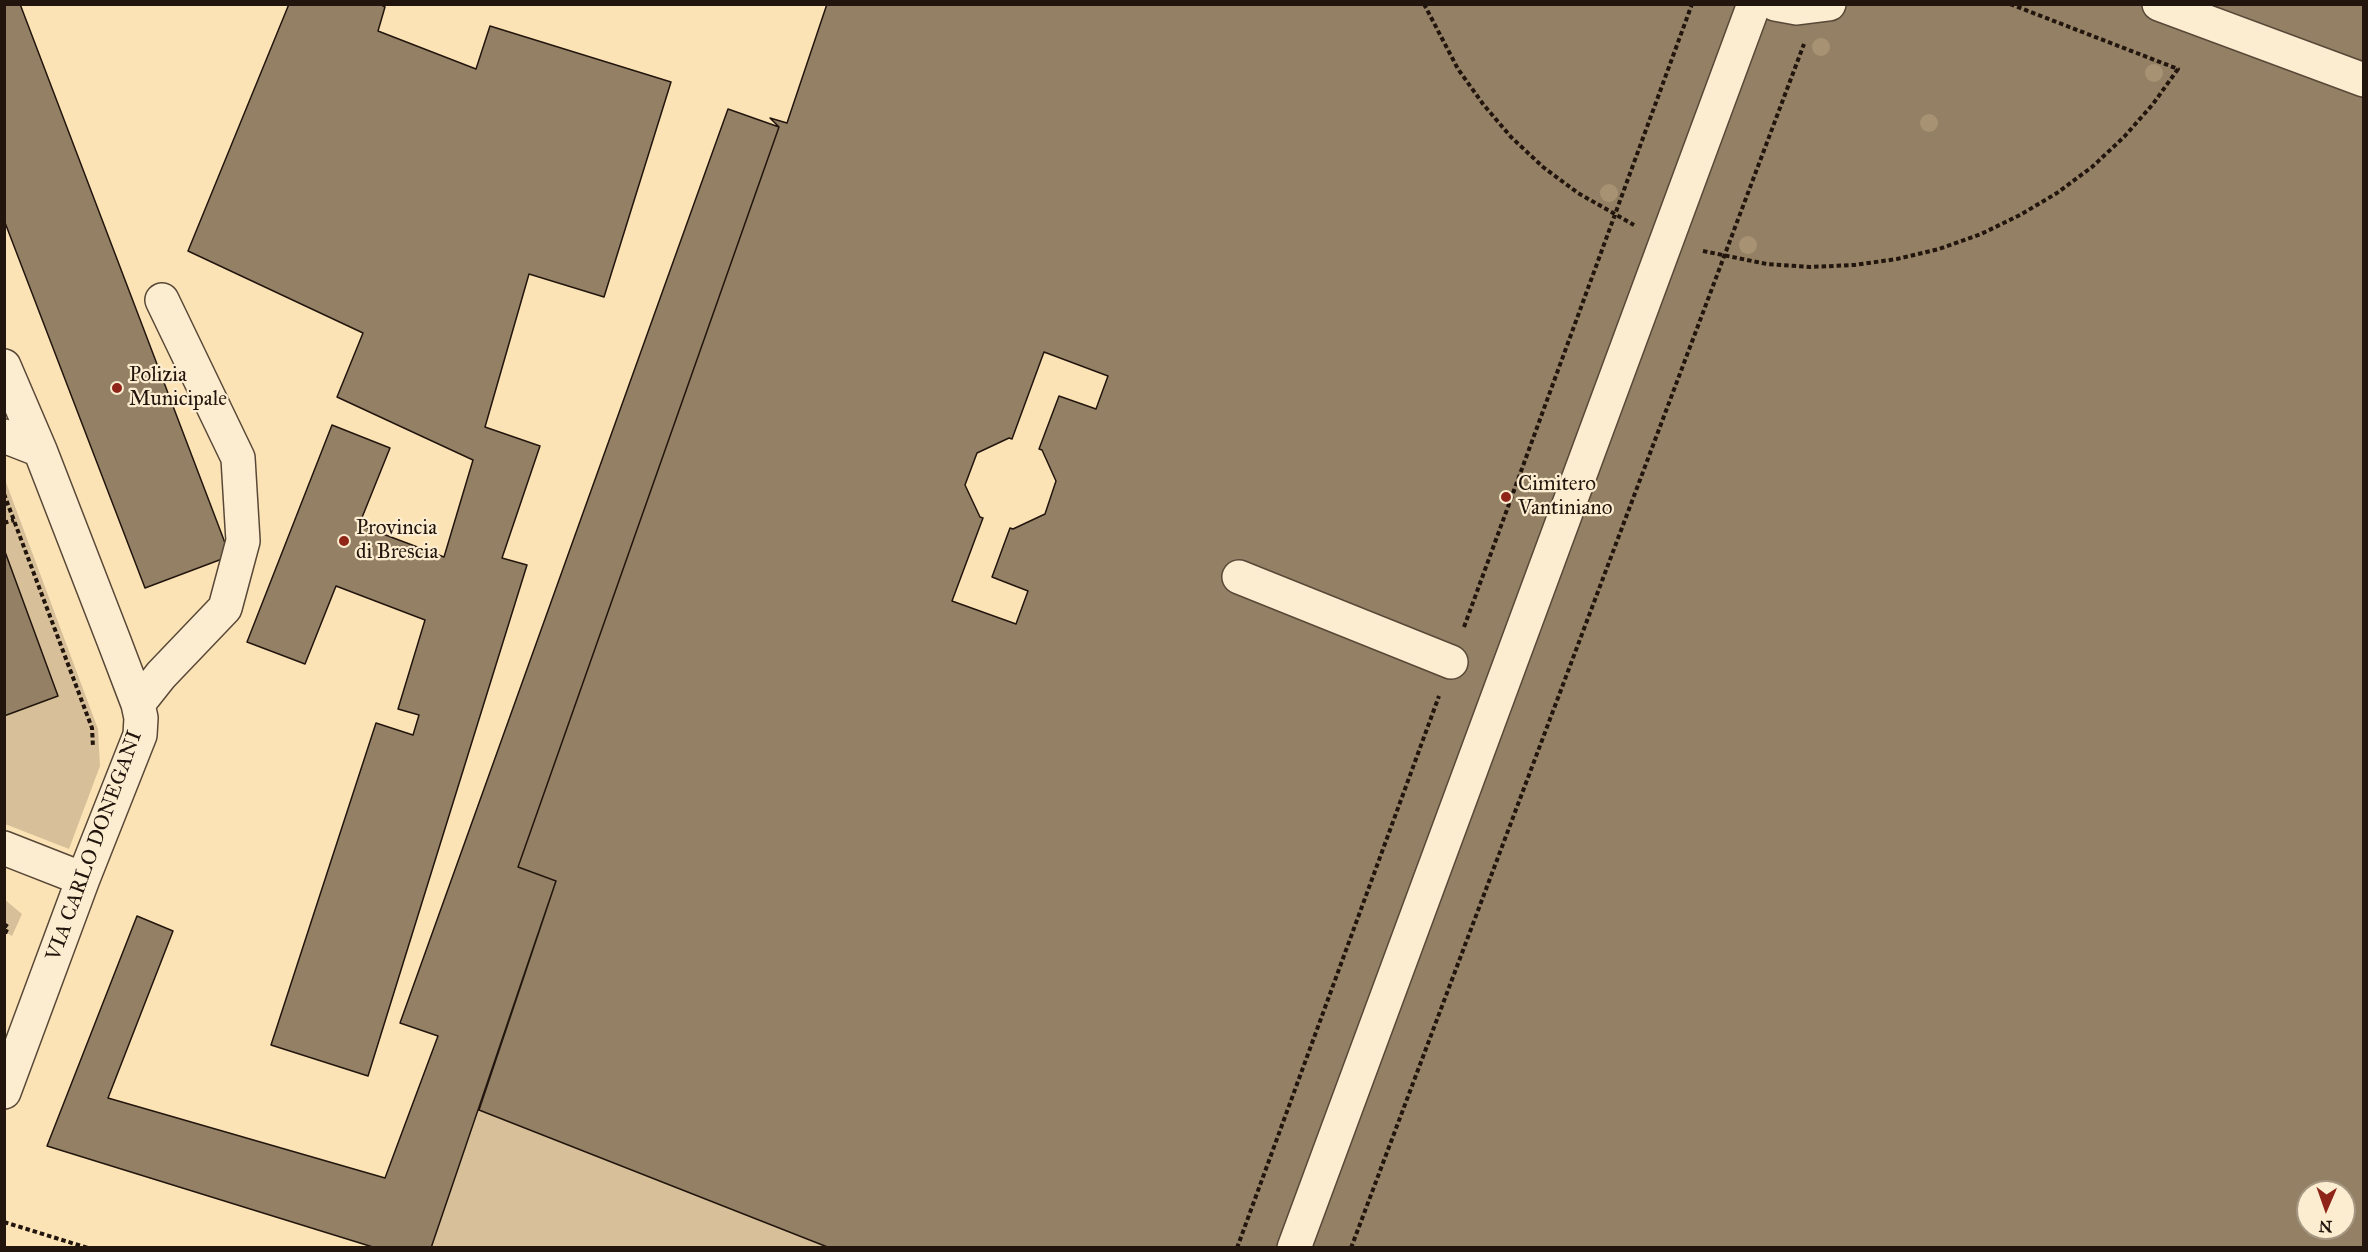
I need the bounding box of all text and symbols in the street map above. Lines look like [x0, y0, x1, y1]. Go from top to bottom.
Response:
place label: Polizia Municipale [129, 363, 227, 413]
marker: Polizia Municipale [110, 381, 124, 395]
place label: Cimitero Vantiniano [1518, 472, 1612, 522]
marker: Cimitero Vantiniano [1499, 490, 1513, 504]
place label: Provincia di Brescia [356, 516, 438, 566]
marker: Provincia di Brescia [337, 534, 351, 548]
street label: VIA CARLO DONEGANI [42, 728, 148, 964]
north arrow [2296, 1180, 2356, 1240]
text: N [2318, 1217, 2333, 1236]

